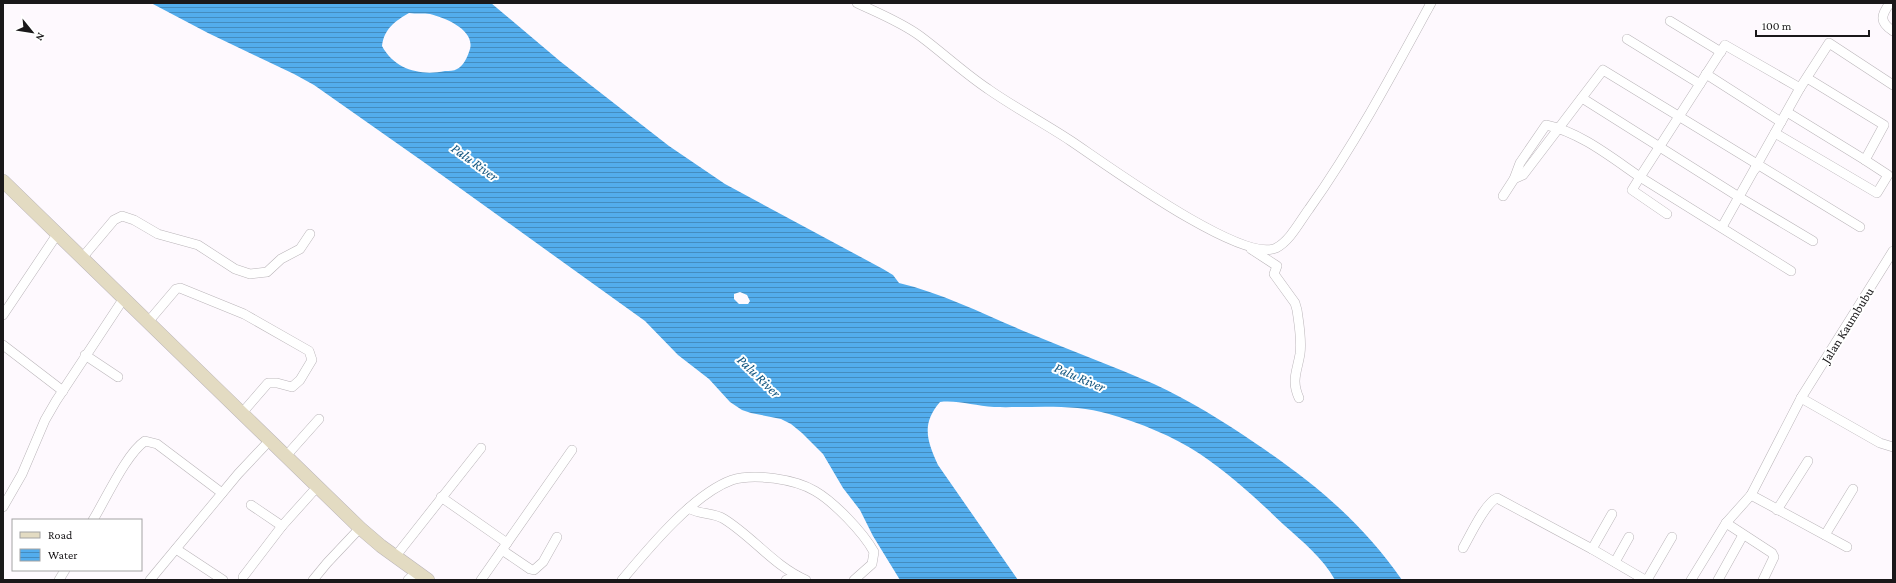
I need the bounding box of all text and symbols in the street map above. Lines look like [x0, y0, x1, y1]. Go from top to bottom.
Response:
north arrow [12, 12, 52, 52]
scale bar [1756, 12, 1869, 38]
text: 100 m [1762, 19, 1792, 33]
text: N [33, 31, 48, 44]
water label: Palu River [449, 140, 502, 185]
street label: Jalan Kaumbubu [1818, 285, 1877, 367]
water label: Palu River [734, 352, 785, 401]
water label: Palu River [1052, 359, 1109, 395]
legend [12, 519, 142, 571]
text: Road [48, 528, 73, 542]
text: Water [48, 548, 78, 562]

